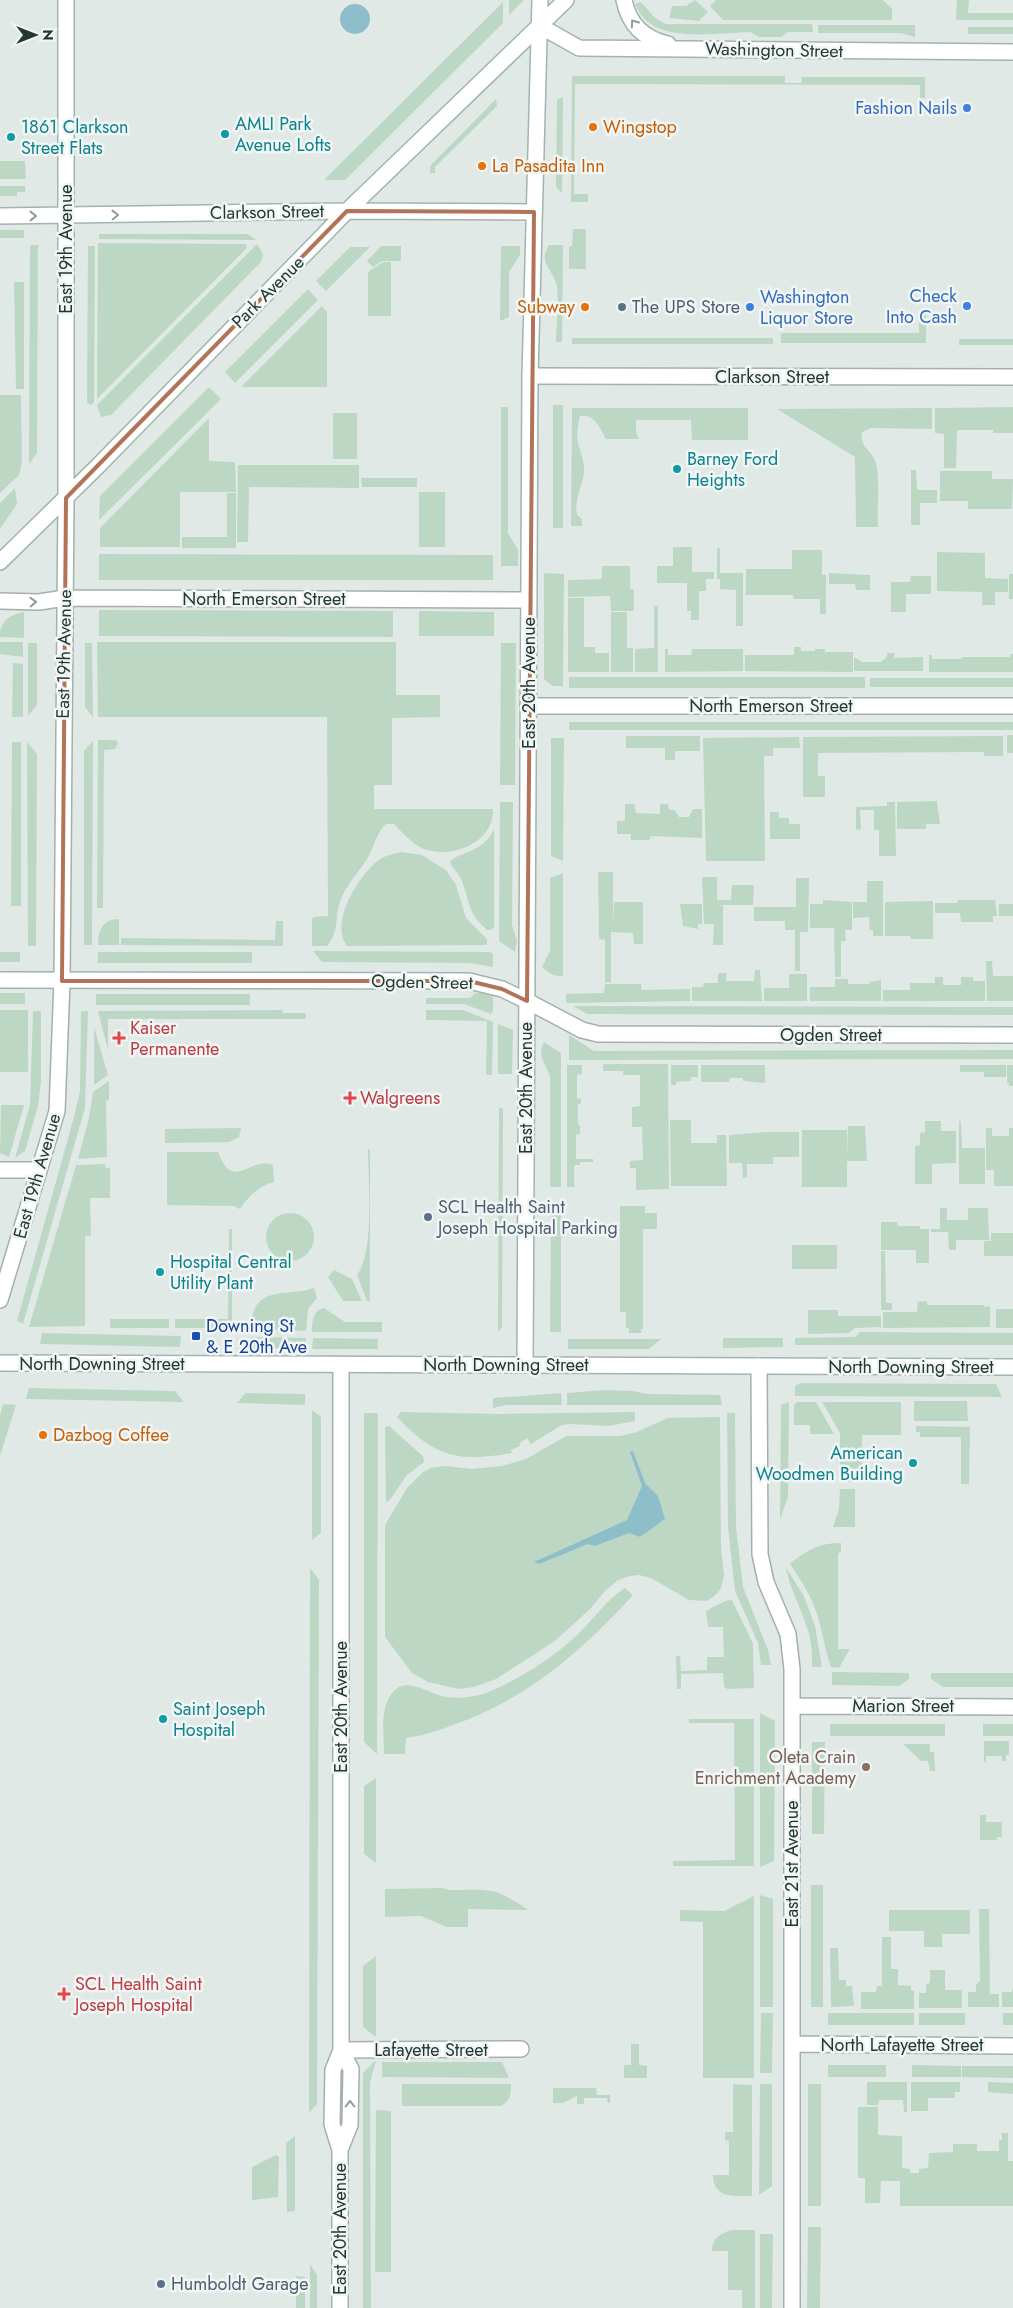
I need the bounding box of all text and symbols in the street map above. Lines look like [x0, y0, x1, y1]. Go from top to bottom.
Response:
north arrow [10, 10, 60, 60]
one-way arrow [631, 20, 640, 29]
text: N [38, 29, 58, 41]
street label: Washington Street [705, 36, 844, 64]
place label: Fashion Nails [855, 95, 957, 121]
marker: Fashion Nails [961, 102, 973, 114]
place label: AMLI Park Avenue Lofts [235, 111, 331, 158]
place label: 1861 Clarkson Street Flats [21, 114, 129, 161]
place label: Wingstop [603, 114, 677, 140]
marker: Wingstop [587, 121, 599, 133]
marker: AMLI Park Avenue Lofts [219, 128, 231, 140]
marker: 1861 Clarkson Street Flats [5, 131, 17, 143]
place label: La Pasadita Inn [492, 153, 605, 179]
marker: La Pasadita Inn [476, 160, 488, 172]
street label: East 19th Avenue [53, 184, 79, 314]
street label: Clarkson Street [210, 198, 325, 226]
one-way arrow [112, 210, 119, 220]
one-way arrow [30, 211, 37, 221]
street label: Park Avenue [226, 250, 310, 334]
place label: Check Into Cash [886, 283, 957, 330]
place label: Washington Liquor Store [760, 284, 853, 331]
place label: Subway [517, 294, 575, 320]
place label: The UPS Store [632, 294, 740, 320]
marker: Check Into Cash [961, 300, 973, 312]
marker: Subway [579, 301, 591, 313]
marker: The UPS Store [616, 301, 628, 313]
marker: Washington Liquor Store [744, 301, 756, 313]
street label: Clarkson Street [715, 364, 830, 390]
place label: Barney Ford Heights [687, 446, 778, 493]
marker: Barney Ford Heights [671, 463, 683, 475]
street label: North Emerson Street [182, 586, 346, 612]
street label: East 19th Avenue [50, 589, 78, 719]
one-way arrow [29, 597, 37, 607]
street label: East 20th Avenue [516, 617, 542, 749]
street label: North Emerson Street [689, 693, 853, 719]
street label: Ogden Street [371, 968, 474, 996]
place label: Kaiser Permanente [130, 1015, 219, 1062]
street label: East 20th Avenue [513, 1022, 539, 1154]
street label: Ogden Street [780, 1022, 883, 1048]
marker: Kaiser Permanente [112, 1031, 126, 1045]
place label: Walgreens [360, 1085, 440, 1111]
marker: Walgreens [344, 1092, 356, 1104]
street label: East 19th Avenue [7, 1110, 67, 1242]
place label: SCL Health Saint Joseph Hospital Parking [436, 1194, 618, 1241]
marker: SCL Health Saint Joseph Hospital Parking [422, 1211, 434, 1223]
place label: Hospital Central Utility Plant [170, 1249, 292, 1296]
marker: Hospital Central Utility Plant [154, 1266, 166, 1278]
place label: Downing St & E 20th Ave [206, 1313, 307, 1360]
marker: Downing St & E 20th Ave [190, 1330, 202, 1342]
street label: North Downing Street [19, 1351, 185, 1377]
street label: North Downing Street [423, 1352, 589, 1378]
street label: North Downing Street [828, 1354, 994, 1380]
place label: Dazbog Coffee [53, 1422, 169, 1448]
marker: Dazbog Coffee [37, 1429, 49, 1441]
place label: American Woodmen Building [756, 1440, 903, 1487]
marker: American Woodmen Building [907, 1457, 919, 1469]
street label: East 20th Avenue [328, 1641, 354, 1773]
street label: Marion Street [852, 1693, 955, 1719]
place label: Saint Joseph Hospital [173, 1696, 266, 1743]
marker: Saint Joseph Hospital [157, 1713, 169, 1725]
place label: Oleta Crain Enrichment Academy [695, 1744, 856, 1791]
marker: Oleta Crain Enrichment Academy [860, 1761, 872, 1773]
street label: East 21st Avenue [779, 1801, 805, 1927]
place label: SCL Health Saint Joseph Hospital [73, 1971, 202, 2018]
marker: SCL Health Saint Joseph Hospital [57, 1987, 71, 2001]
street label: North Lafayette Street [821, 2032, 984, 2058]
street label: Lafayette Street [374, 2037, 489, 2063]
one-way arrow [345, 2099, 355, 2107]
street label: East 20th Avenue [327, 2163, 353, 2295]
place label: Humboldt Garage [171, 2271, 309, 2297]
marker: Humboldt Garage [155, 2278, 167, 2290]

